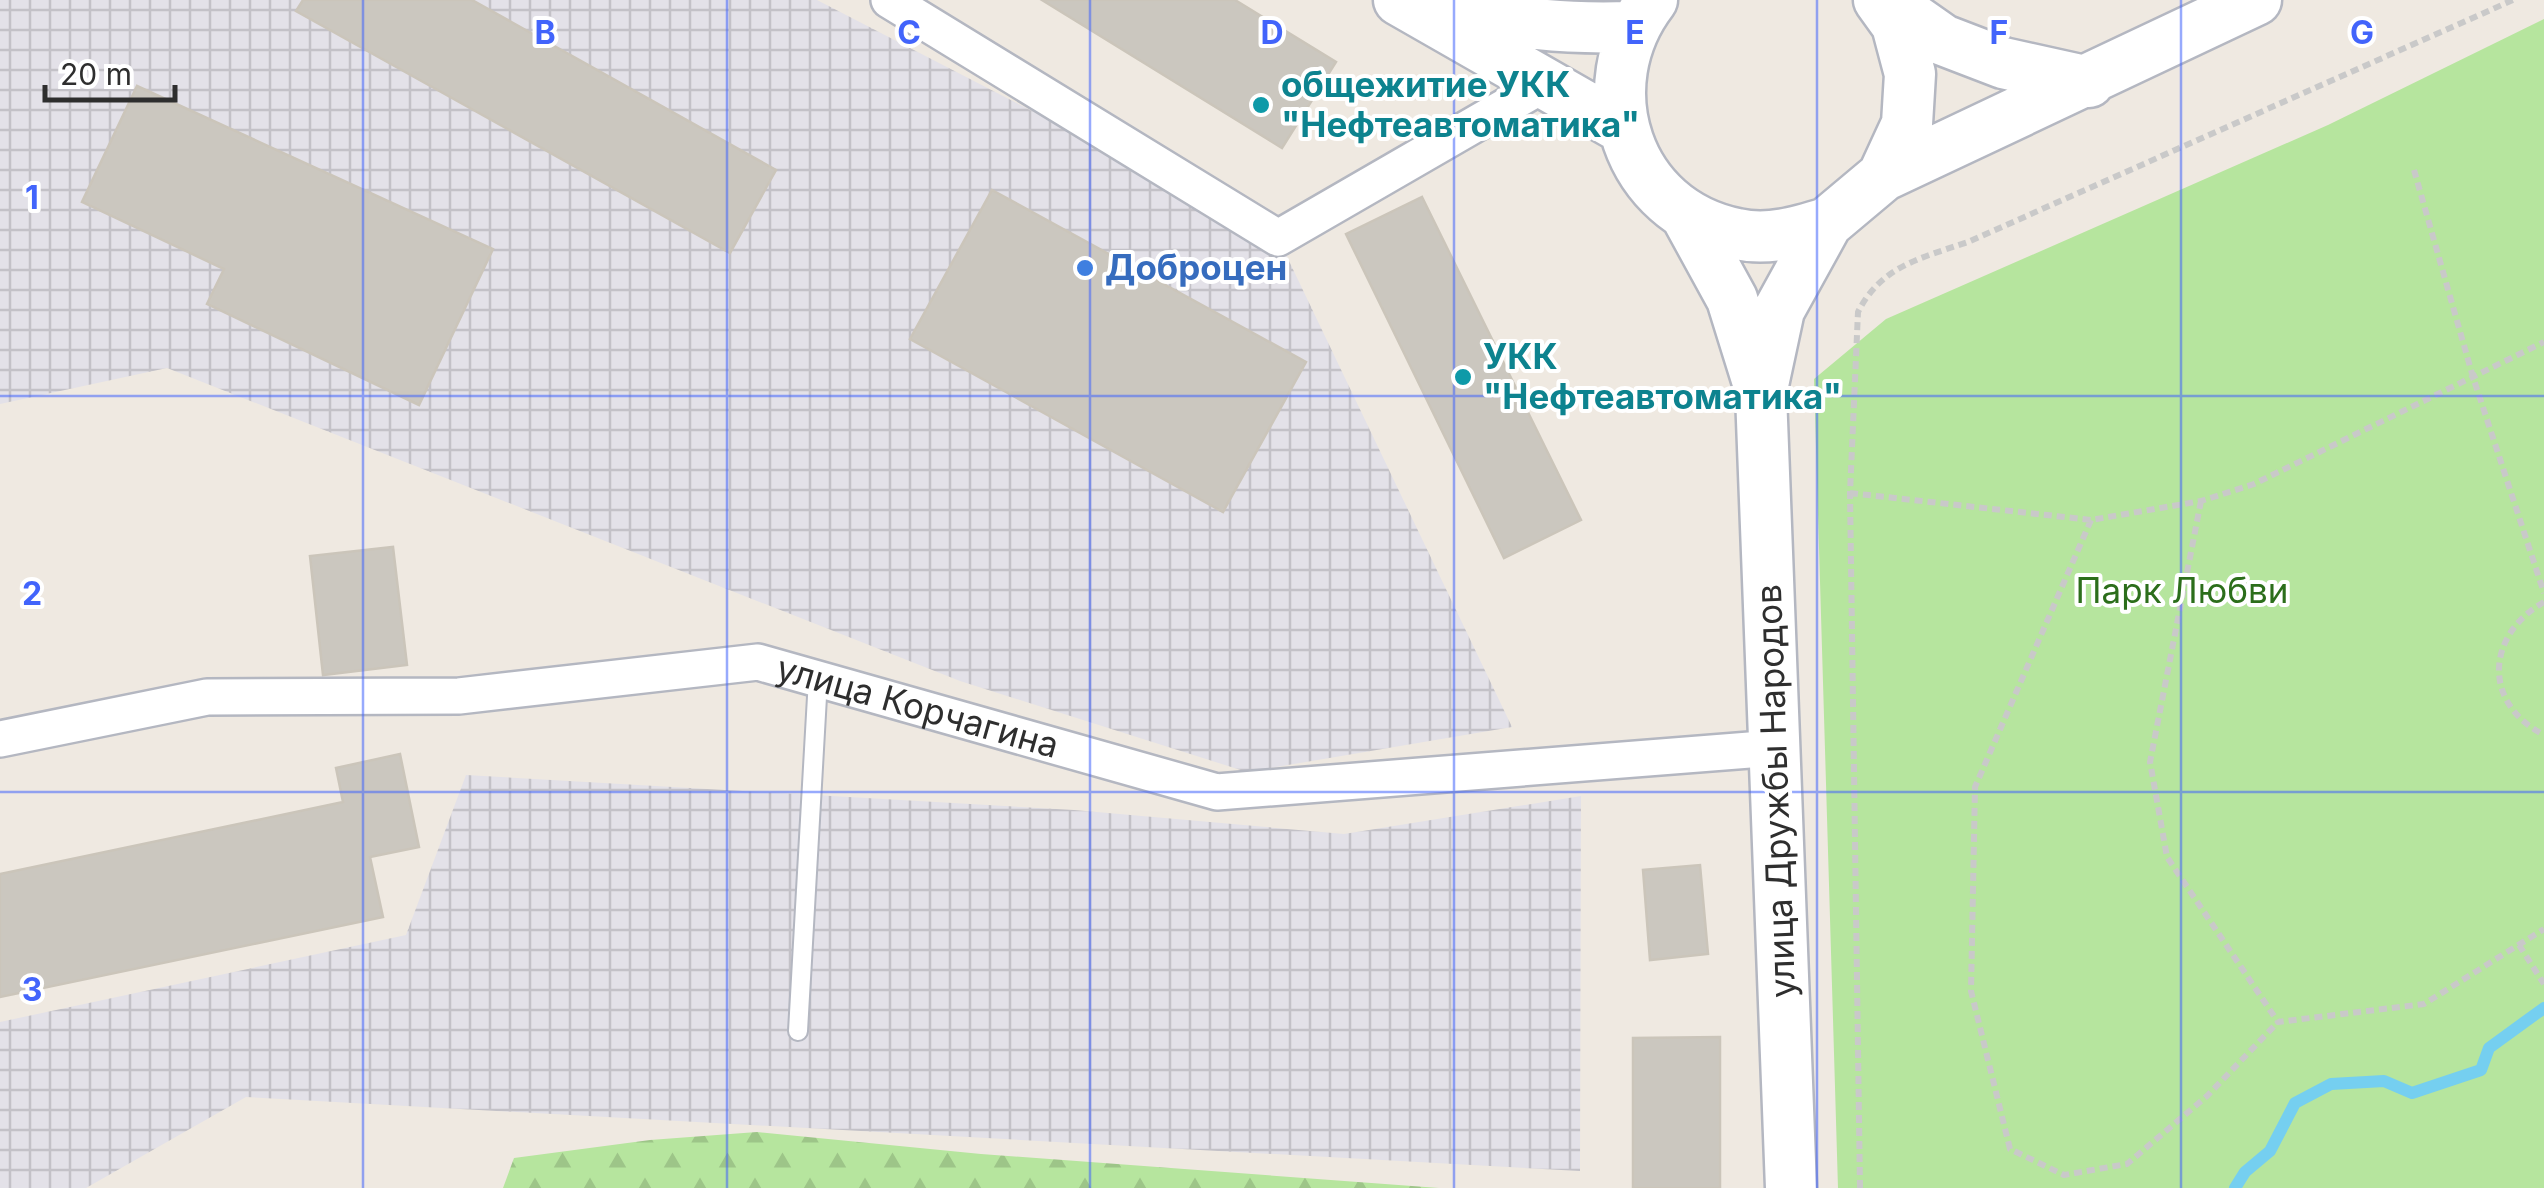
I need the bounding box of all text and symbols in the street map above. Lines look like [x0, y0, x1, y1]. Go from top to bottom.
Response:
text: B [534, 13, 556, 52]
text: C [897, 13, 921, 52]
text: D [1260, 13, 1284, 52]
text: E [1625, 13, 1645, 52]
text: F [1990, 13, 2008, 52]
text: G [2350, 13, 2374, 52]
scale bar [45, 40, 175, 102]
text: 20 m [60, 56, 132, 92]
place label: общежитие УКК "Нефтеавтоматика" [1281, 63, 1640, 145]
marker: общежитие УКК "Нефтеавтоматика" [1250, 94, 1272, 116]
text: 1 [25, 178, 39, 217]
place label: Доброцен [1105, 246, 1287, 288]
marker: Доброцен [1074, 257, 1096, 279]
place label: УКК "Нефтеавтоматика" [1483, 335, 1842, 417]
marker: УКК "Нефтеавтоматика" [1452, 366, 1474, 388]
park label: Парк Любви [2076, 569, 2288, 611]
text: 2 [22, 574, 42, 613]
street label: улица Дружбы Народов [1747, 583, 1803, 999]
street label: улица Корчагина [772, 646, 1064, 766]
text: 3 [22, 970, 42, 1009]

